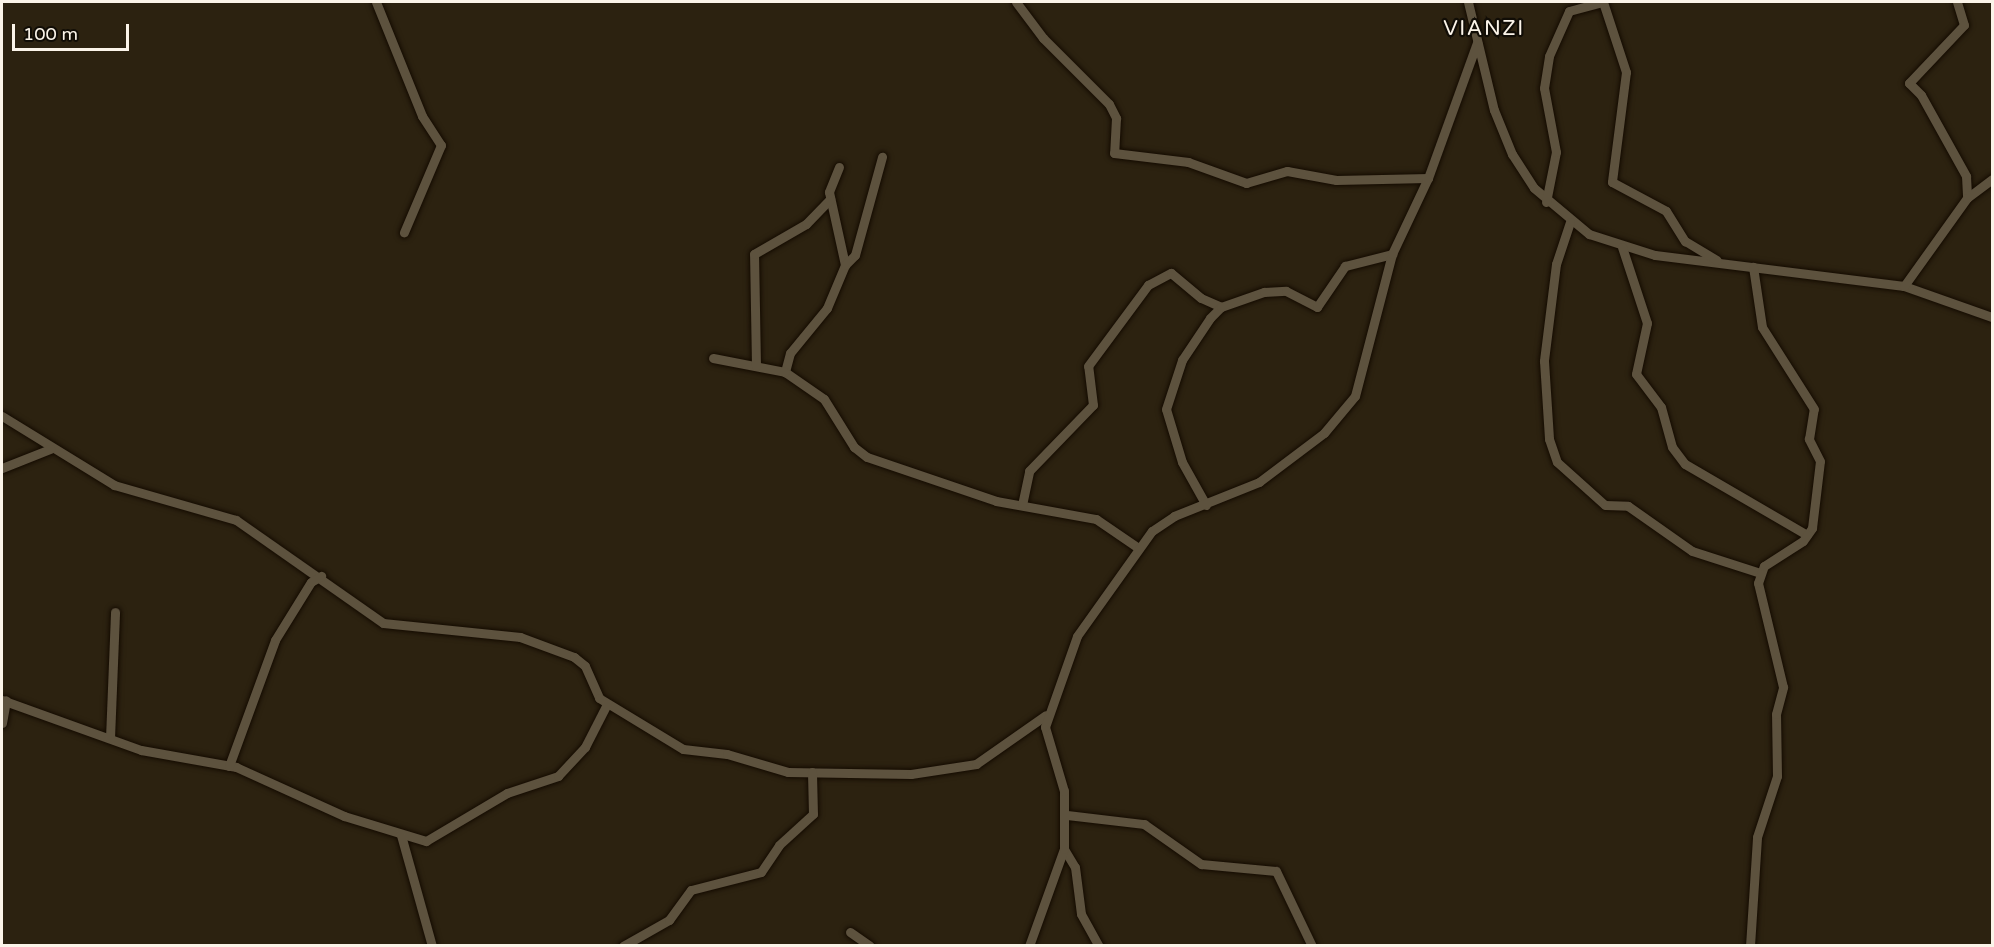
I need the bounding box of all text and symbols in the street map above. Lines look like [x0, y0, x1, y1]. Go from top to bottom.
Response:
scale bar [15, 12, 132, 50]
district label: VIANZI [1443, 16, 1525, 42]
text: 100 m [23, 23, 78, 45]

